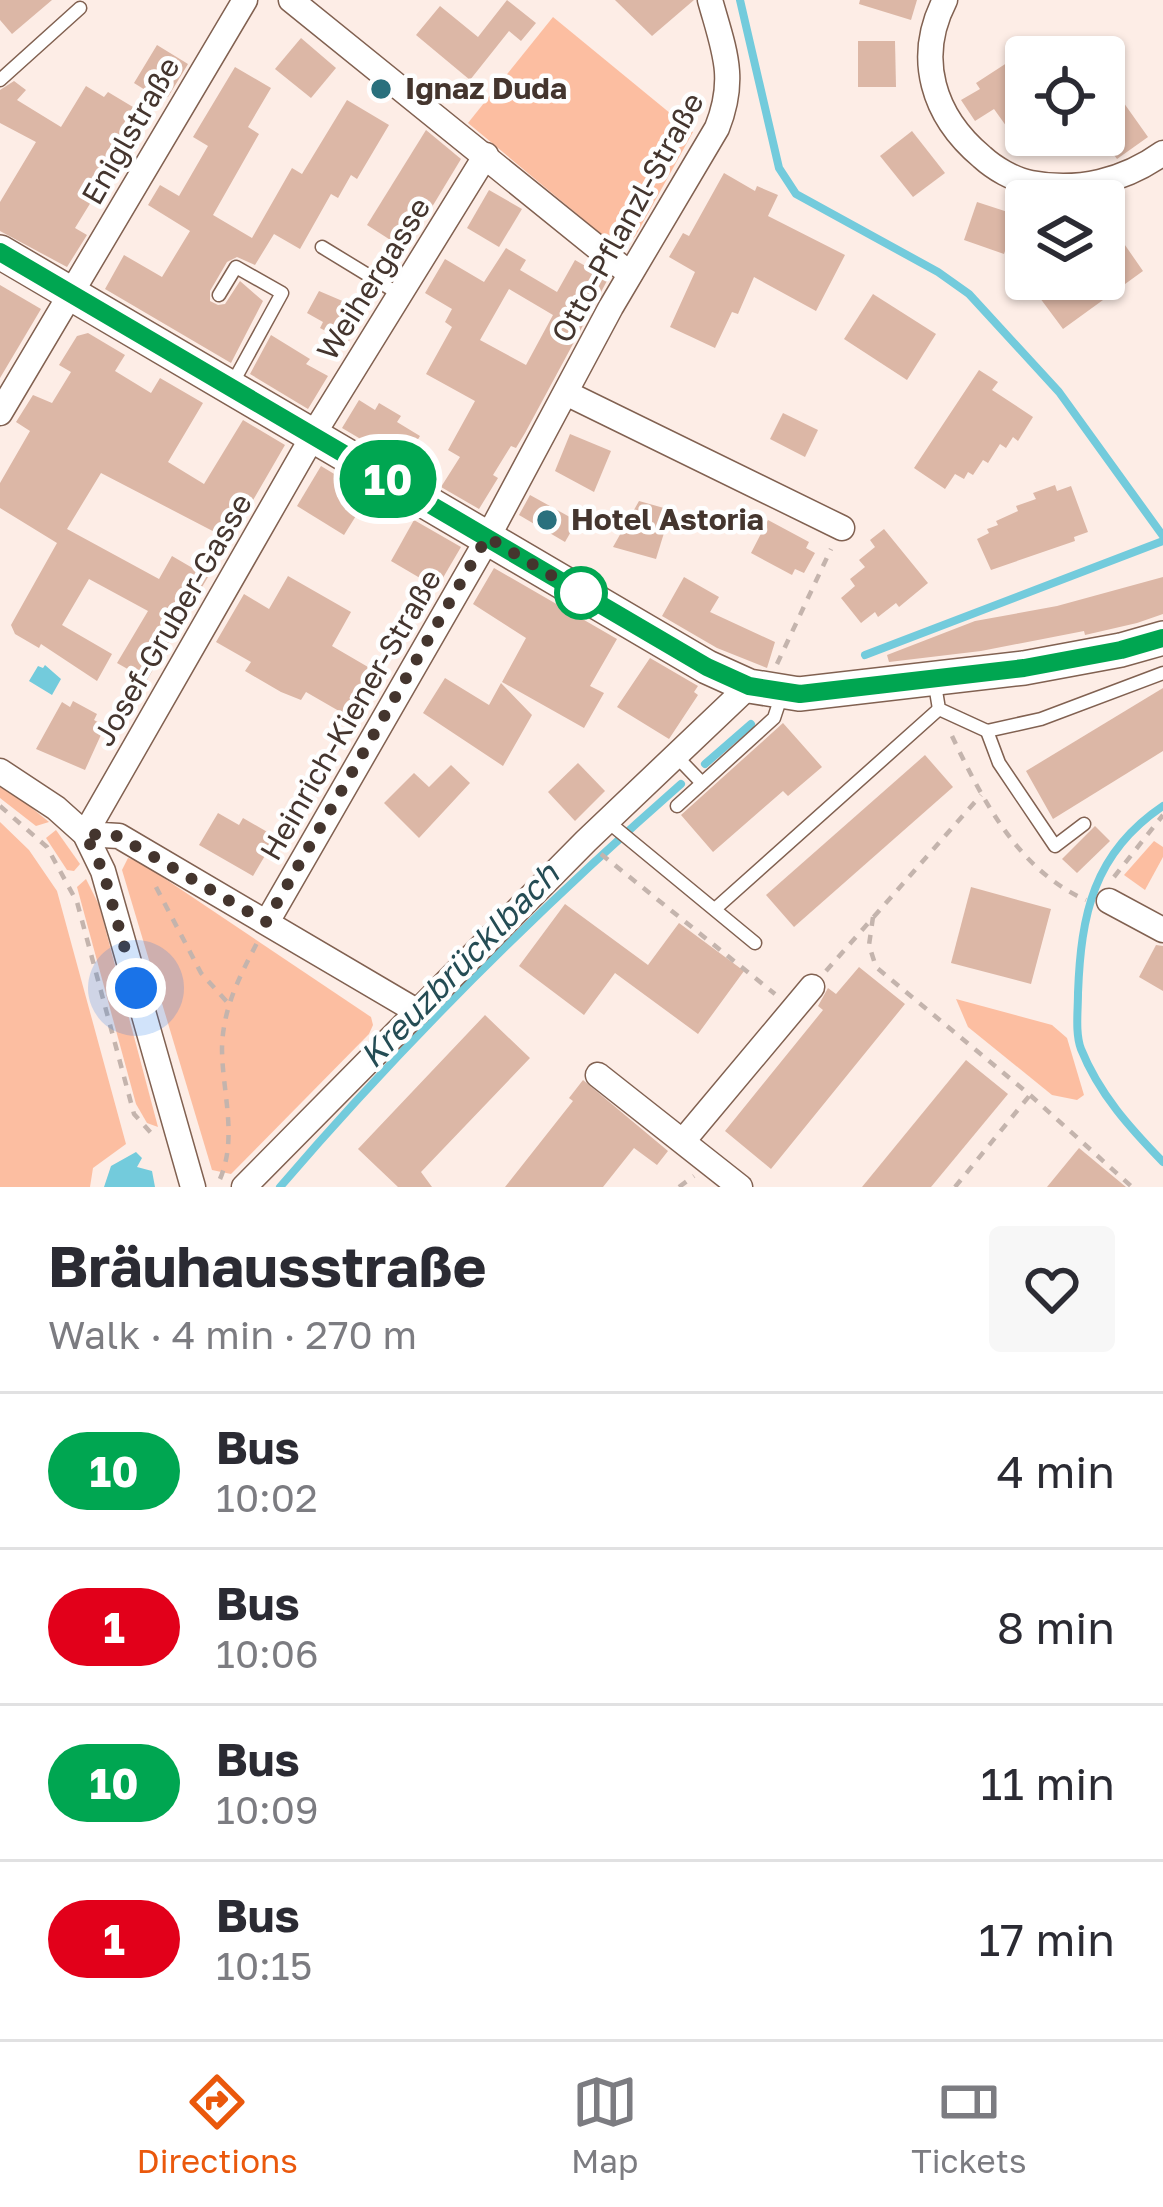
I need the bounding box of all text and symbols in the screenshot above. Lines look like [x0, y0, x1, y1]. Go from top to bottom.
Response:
map controls [1005, 36, 1125, 300]
button: locate [1005, 36, 1125, 156]
street label: Eniglstraße [74, 51, 187, 210]
place label: Ignaz Duda [405, 70, 567, 106]
marker: Ignaz Duda [368, 76, 394, 102]
street label: Otto-Pflanzl-Straße [543, 86, 711, 349]
button: layers [1005, 180, 1125, 300]
street label: Weihergasse [309, 191, 437, 366]
line badge: 10 [334, 440, 442, 518]
text: 10 [364, 454, 412, 504]
street label: Josef-Gruber-Gasse [85, 487, 259, 752]
place label: Hotel Astoria [571, 501, 764, 537]
marker: Hotel Astoria [534, 507, 560, 533]
street label: Heinrich-Kiener-Straße [252, 563, 448, 866]
unlabelled marker [556, 568, 606, 618]
water label: Kreuzbrücklbach [351, 853, 567, 1075]
your location [106, 958, 166, 1018]
button: heart [989, 1226, 1115, 1352]
text: Bräuhausstraße [48, 1231, 486, 1300]
text: Walk · 4 min · 270 m [48, 1311, 417, 1358]
text: Bus [216, 1420, 300, 1474]
text: 4 min [997, 1444, 1115, 1498]
text: 10 [90, 1446, 138, 1496]
text: 10:02 [216, 1474, 318, 1521]
text: Bus [216, 1576, 300, 1630]
text: 8 min [997, 1600, 1115, 1654]
text: 1 [103, 1602, 125, 1652]
text: 10:06 [216, 1630, 319, 1677]
text: Bus [216, 1732, 300, 1786]
text: 11 min [981, 1756, 1115, 1810]
text: 10 [90, 1758, 138, 1808]
text: 10:09 [216, 1786, 319, 1833]
text: Bus [216, 1888, 300, 1942]
text: 17 min [979, 1912, 1115, 1966]
text: 1 [103, 1914, 125, 1964]
text: 10:15 [216, 1942, 312, 1989]
tab: Directions [137, 2069, 298, 2180]
tab: Map [571, 2069, 638, 2180]
tab: Tickets [911, 2069, 1026, 2180]

